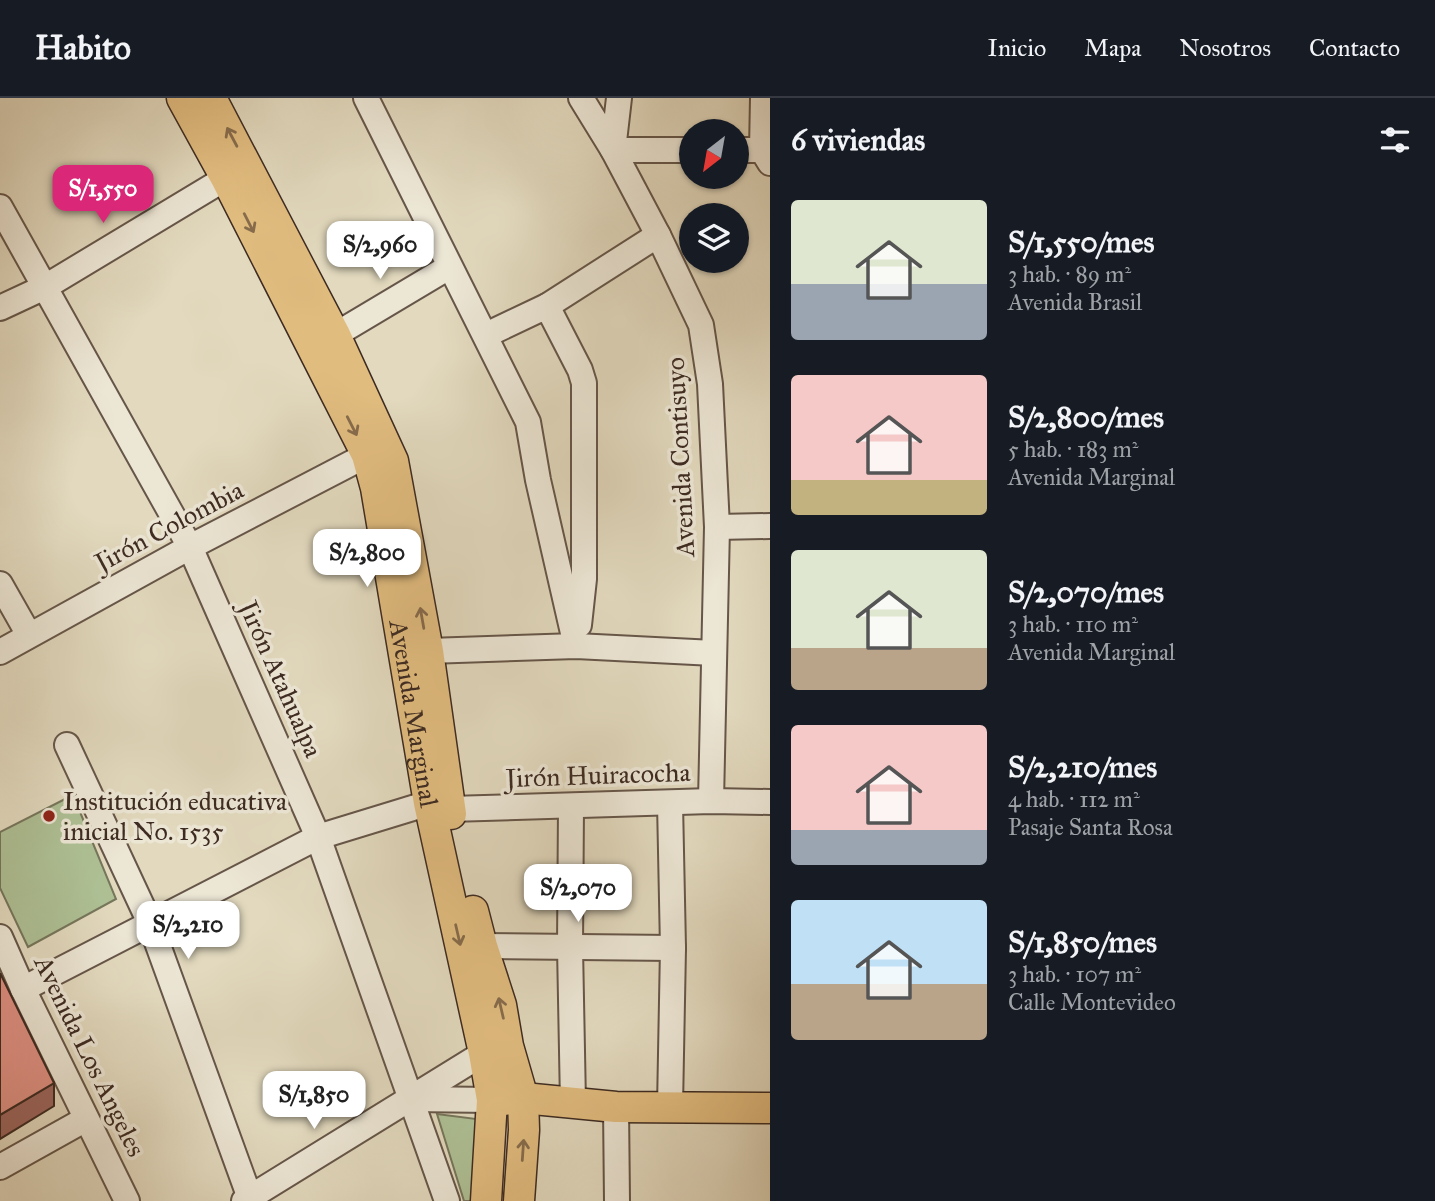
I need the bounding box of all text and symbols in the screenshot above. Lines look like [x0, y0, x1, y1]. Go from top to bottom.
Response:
text: Habito [35, 28, 131, 68]
text: Inicio [988, 33, 1046, 63]
text: Mapa [1084, 33, 1141, 63]
text: Nosotros [1179, 33, 1271, 63]
text: Contacto [1309, 33, 1400, 63]
north arrow [679, 119, 749, 189]
map controls [679, 119, 749, 273]
icon: filters [1376, 121, 1414, 159]
text: 6 viviendas [791, 122, 925, 158]
one-way arrow [224, 127, 238, 148]
pin: S/1,550 [38, 166, 168, 225]
text: S/1,550 [69, 174, 137, 202]
button: layers [679, 203, 749, 273]
one-way arrow [243, 212, 257, 233]
pin: S/2,960 [315, 222, 445, 281]
text: S/1,550/mes [1008, 224, 1154, 260]
icon: home [847, 228, 931, 312]
text: S/2,960 [343, 230, 417, 258]
text: 3 hab. · 89 m² [1008, 260, 1131, 288]
text: Avenida Brasil [1008, 288, 1142, 316]
street label: Avenida Contisuyo [659, 356, 701, 559]
text: S/2,800/mes [1008, 399, 1164, 435]
icon: home [847, 403, 931, 487]
one-way arrow [346, 415, 360, 436]
text: 5 hab. · 183 m² [1008, 435, 1139, 463]
text: Avenida Marginal [1008, 463, 1175, 491]
street label: Jirón Colombia [87, 473, 249, 580]
pin: S/2,800 [302, 530, 432, 589]
text: S/2,800 [329, 538, 405, 566]
text: S/2,070/mes [1008, 574, 1164, 610]
icon: home [847, 578, 931, 662]
street label: Jirón Atahualpa [231, 593, 330, 762]
one-way arrow [415, 607, 428, 630]
text: 3 hab. · 110 m² [1008, 610, 1138, 638]
street label: Avenida Marginal [382, 617, 445, 810]
text: Avenida Marginal [1008, 638, 1175, 666]
text: S/2,210/mes [1008, 749, 1157, 785]
icon: home [847, 753, 931, 837]
street label: Jirón Huiracocha [502, 756, 691, 794]
place label: Institución educativa inicial No. 1535 [63, 785, 287, 847]
text: 4 hab. · 112 m² [1008, 785, 1140, 813]
marker: Institución educativa inicial No. 1535 [41, 808, 57, 824]
text: Pasaje Santa Rosa [1008, 813, 1173, 841]
pin: S/2,070 [513, 864, 643, 924]
text: S/2,070 [540, 873, 616, 901]
pin: S/2,210 [123, 902, 253, 961]
text: S/2,210 [153, 910, 223, 938]
one-way arrow [452, 923, 466, 946]
text: S/1,850/mes [1008, 924, 1157, 960]
icon: home [847, 928, 931, 1012]
street label: Avenida Los Angeles [27, 949, 153, 1162]
text: 3 hab. · 107 m² [1008, 960, 1141, 988]
text: Calle Montevideo [1008, 988, 1176, 1016]
one-way arrow [494, 997, 507, 1020]
pin: S/1,850 [249, 1072, 379, 1131]
text: S/1,850 [279, 1080, 349, 1108]
one-way arrow [517, 1139, 530, 1162]

